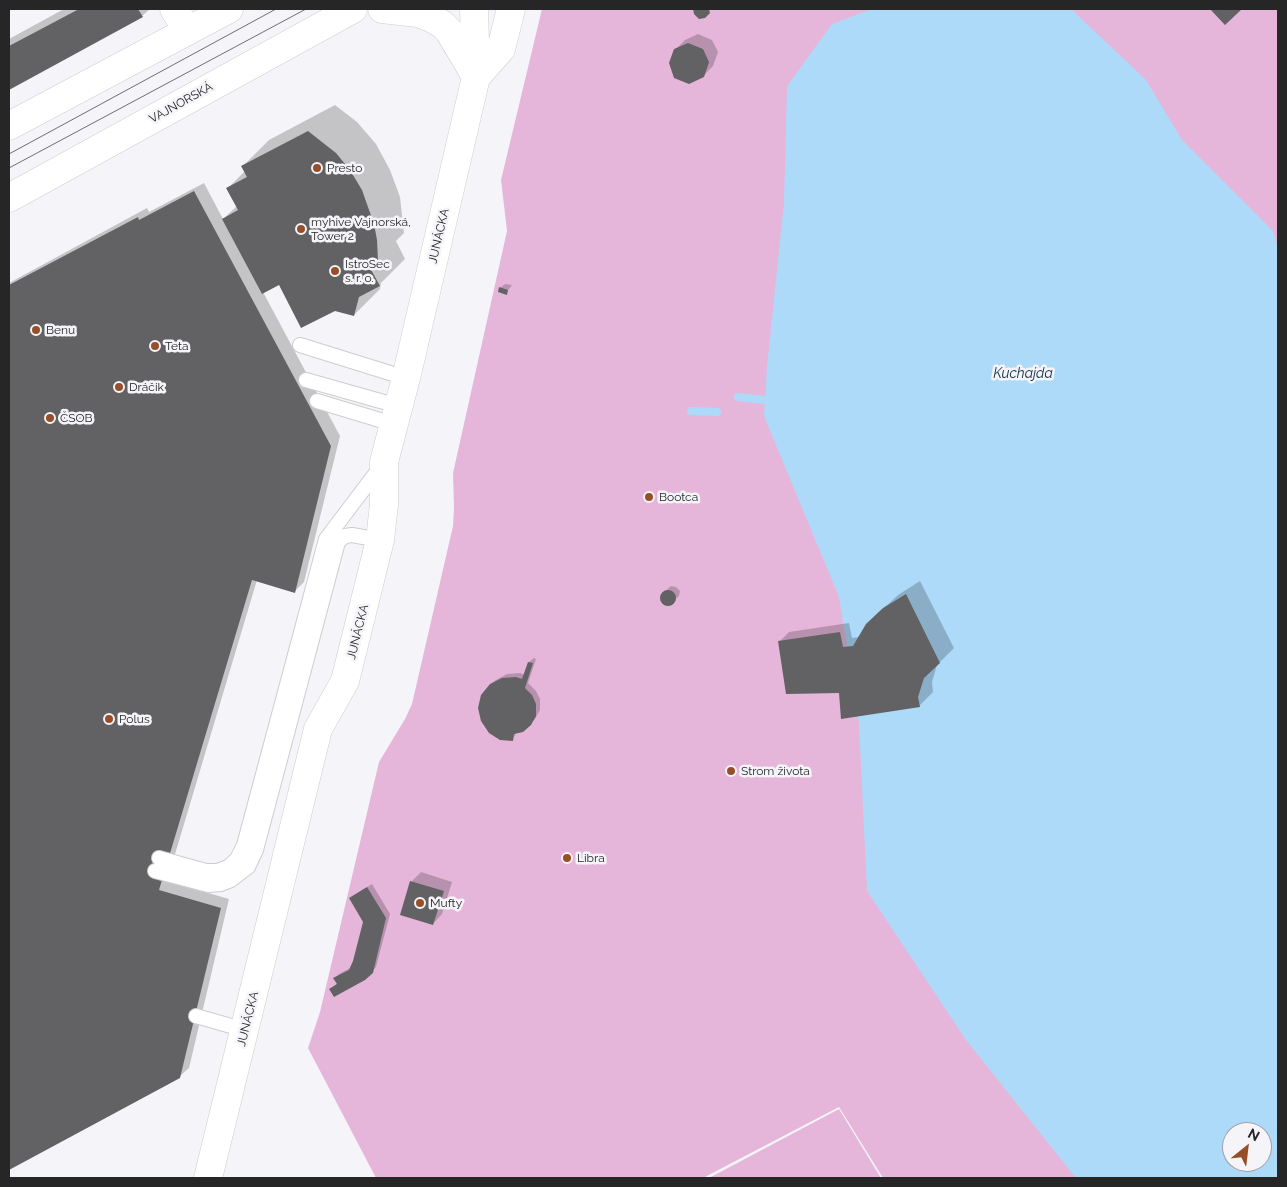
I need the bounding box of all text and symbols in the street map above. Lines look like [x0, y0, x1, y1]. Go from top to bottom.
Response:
street label: VAJNORSKÁ [147, 80, 215, 126]
place label: Presto [327, 161, 362, 175]
marker: Presto [311, 162, 323, 174]
street label: JUNÁCKA [426, 207, 452, 265]
place label: myhive Vajnorská, Tower 2 [311, 215, 411, 243]
marker: myhive Vajnorská, Tower 2 [295, 223, 307, 235]
place label: IstroSec s. r. o. [345, 257, 390, 285]
marker: IstroSec s. r. o. [329, 265, 341, 277]
place label: Benu [46, 323, 75, 337]
marker: Benu [30, 324, 42, 336]
place label: Teta [165, 339, 189, 353]
marker: Teta [149, 340, 161, 352]
water label: Kuchajda [993, 366, 1053, 382]
place label: Dráčik [129, 380, 164, 394]
marker: Dráčik [113, 381, 125, 393]
place label: ČSOB [60, 411, 93, 425]
marker: ČSOB [44, 412, 56, 424]
place label: Bootca [659, 490, 698, 504]
marker: Bootca [643, 491, 655, 503]
street label: JUNÁCKA [344, 603, 372, 661]
place label: Polus [119, 712, 150, 726]
marker: Polus [103, 713, 115, 725]
place label: Strom života [741, 764, 810, 778]
marker: Strom života [725, 765, 737, 777]
place label: Libra [577, 851, 605, 865]
marker: Libra [561, 852, 573, 864]
place label: Mufty [430, 896, 462, 910]
marker: Mufty [414, 897, 426, 909]
street label: JUNÁCKA [234, 990, 262, 1048]
north arrow [1222, 1122, 1272, 1172]
text: N [1245, 1125, 1262, 1144]

